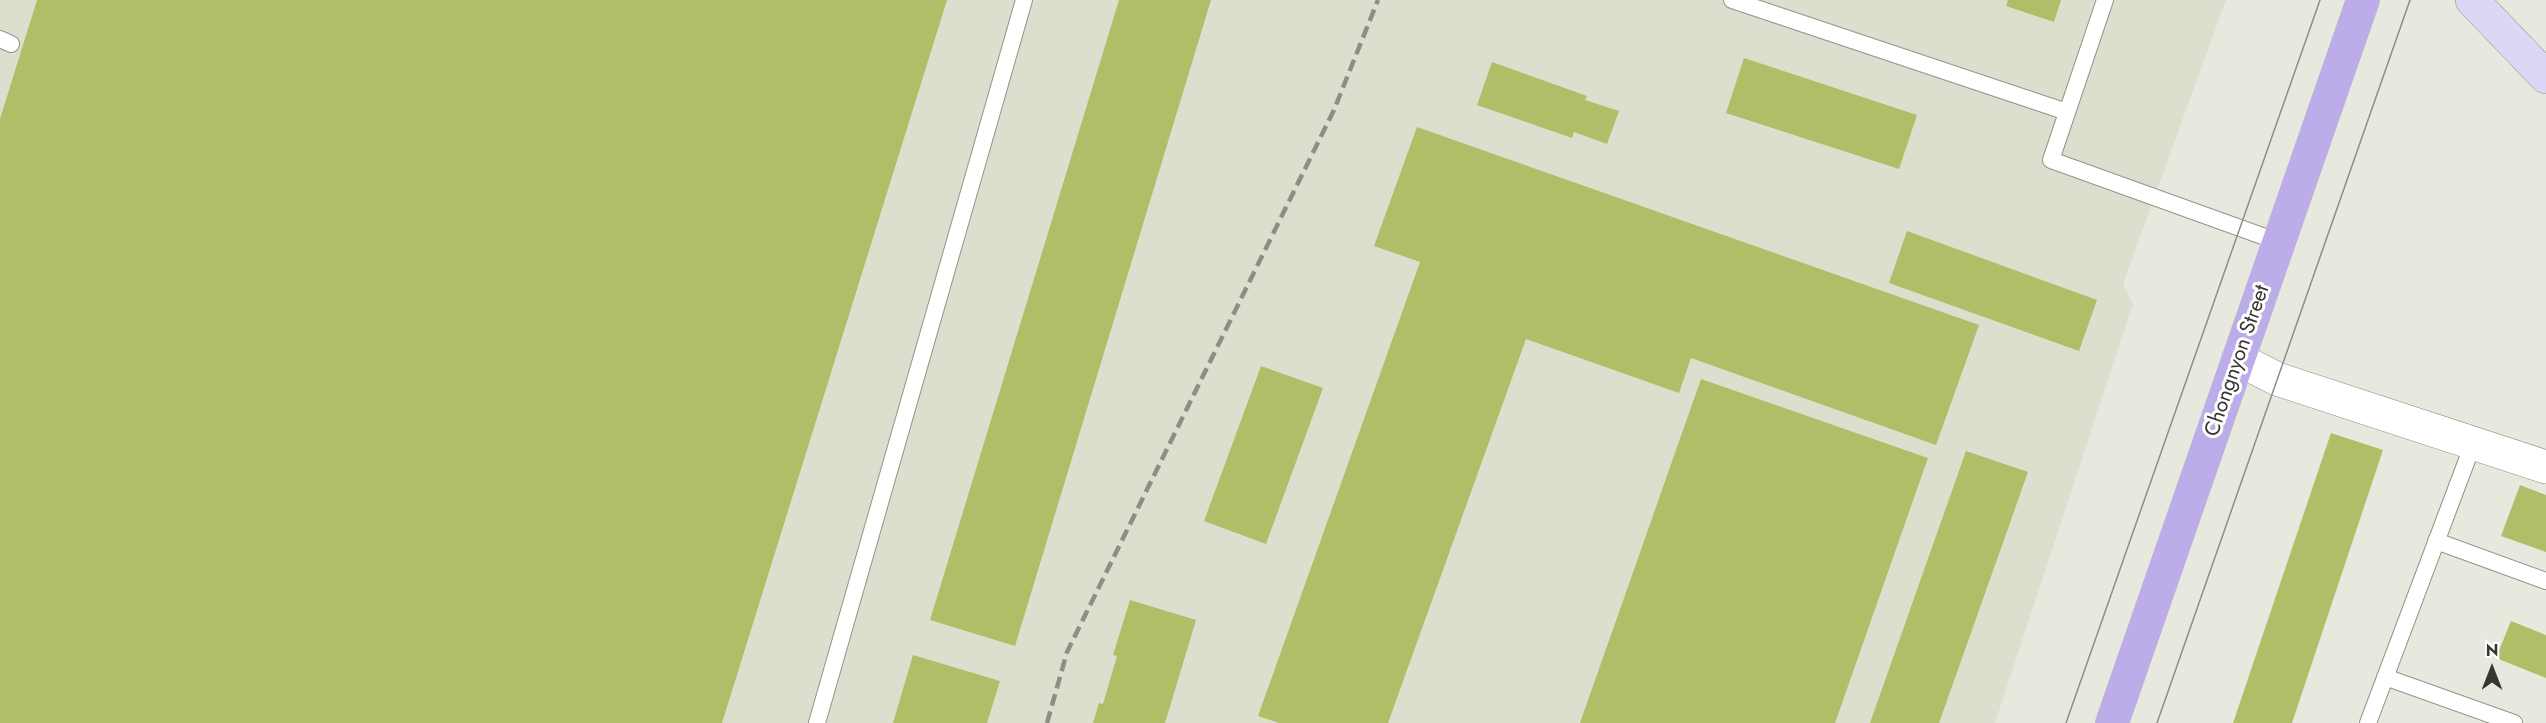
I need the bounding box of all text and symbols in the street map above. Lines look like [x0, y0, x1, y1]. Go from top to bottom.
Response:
street label: Chongnyon Street [2200, 282, 2276, 440]
north arrow [2462, 639, 2522, 699]
text: N [2486, 639, 2498, 662]

